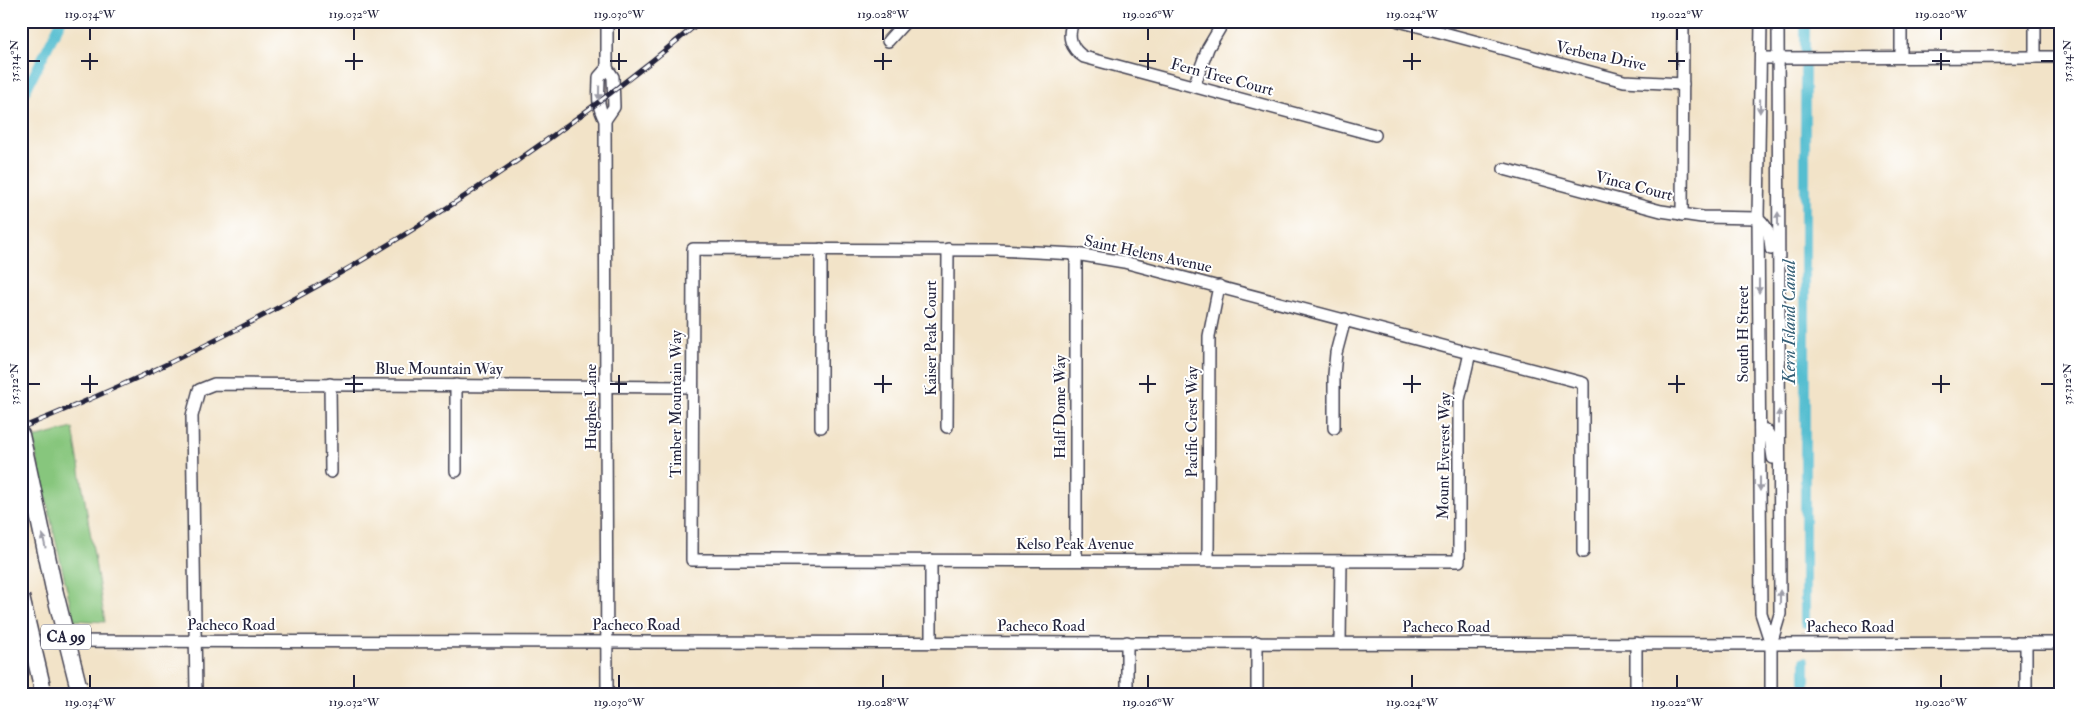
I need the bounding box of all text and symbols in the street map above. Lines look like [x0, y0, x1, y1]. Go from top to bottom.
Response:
text: 119.034°W [65, 7, 116, 22]
text: 119.032°W [329, 7, 380, 22]
text: 119.030°W [594, 7, 645, 22]
text: 119.028°W [857, 7, 909, 22]
text: 119.026°W [1122, 7, 1175, 22]
text: 119.024°W [1386, 7, 1439, 22]
text: 119.022°W [1651, 7, 1704, 22]
text: 119.020°W [1915, 7, 1968, 22]
street label: Verbena Drive [1554, 37, 1648, 75]
text: 35.314°N [7, 40, 22, 82]
text: 35.314°N [2060, 40, 2075, 82]
street label: Fern Tree Court [1168, 54, 1276, 100]
one-way arrow [594, 86, 602, 102]
one-way arrow [1756, 99, 1764, 115]
street label: Vinca Court [1593, 167, 1675, 205]
one-way arrow [1774, 211, 1782, 227]
street label: Saint Helens Avenue [1082, 231, 1214, 277]
water label: Kern Island Canal [1778, 258, 1801, 385]
one-way arrow [1755, 279, 1763, 295]
street label: Kaiser Peak Court [921, 280, 941, 396]
street label: South H Street [1733, 286, 1753, 382]
street label: Timber Mountain Way [666, 329, 686, 478]
street label: Half Dome Way [1050, 354, 1070, 459]
street label: Blue Mountain Way [375, 359, 504, 379]
text: 35.312°N [7, 363, 22, 405]
text: 35.312°N [2060, 363, 2075, 405]
street label: Hughes Lane [581, 364, 601, 450]
street label: Pacific Crest Way [1182, 365, 1202, 478]
street label: Mount Everest Way [1433, 391, 1455, 520]
one-way arrow [1775, 409, 1783, 425]
one-way arrow [1756, 476, 1764, 492]
one-way arrow [40, 534, 48, 549]
street label: Kelso Peak Avenue [1016, 534, 1134, 554]
one-way arrow [1776, 589, 1784, 605]
street label: Pacheco Road [187, 615, 275, 635]
street label: Pacheco Road [592, 615, 680, 635]
street label: Pacheco Road [997, 616, 1085, 636]
street label: Pacheco Road [1402, 617, 1490, 637]
street label: Pacheco Road [1806, 617, 1894, 637]
road number: CA 99 [41, 624, 91, 650]
text: 119.034°W [65, 695, 116, 710]
text: 119.032°W [329, 695, 380, 710]
text: 119.030°W [594, 695, 645, 710]
text: 119.028°W [857, 695, 909, 710]
text: 119.026°W [1122, 695, 1175, 710]
text: 119.024°W [1386, 695, 1439, 710]
text: 119.022°W [1651, 695, 1704, 710]
text: 119.020°W [1915, 695, 1968, 710]

